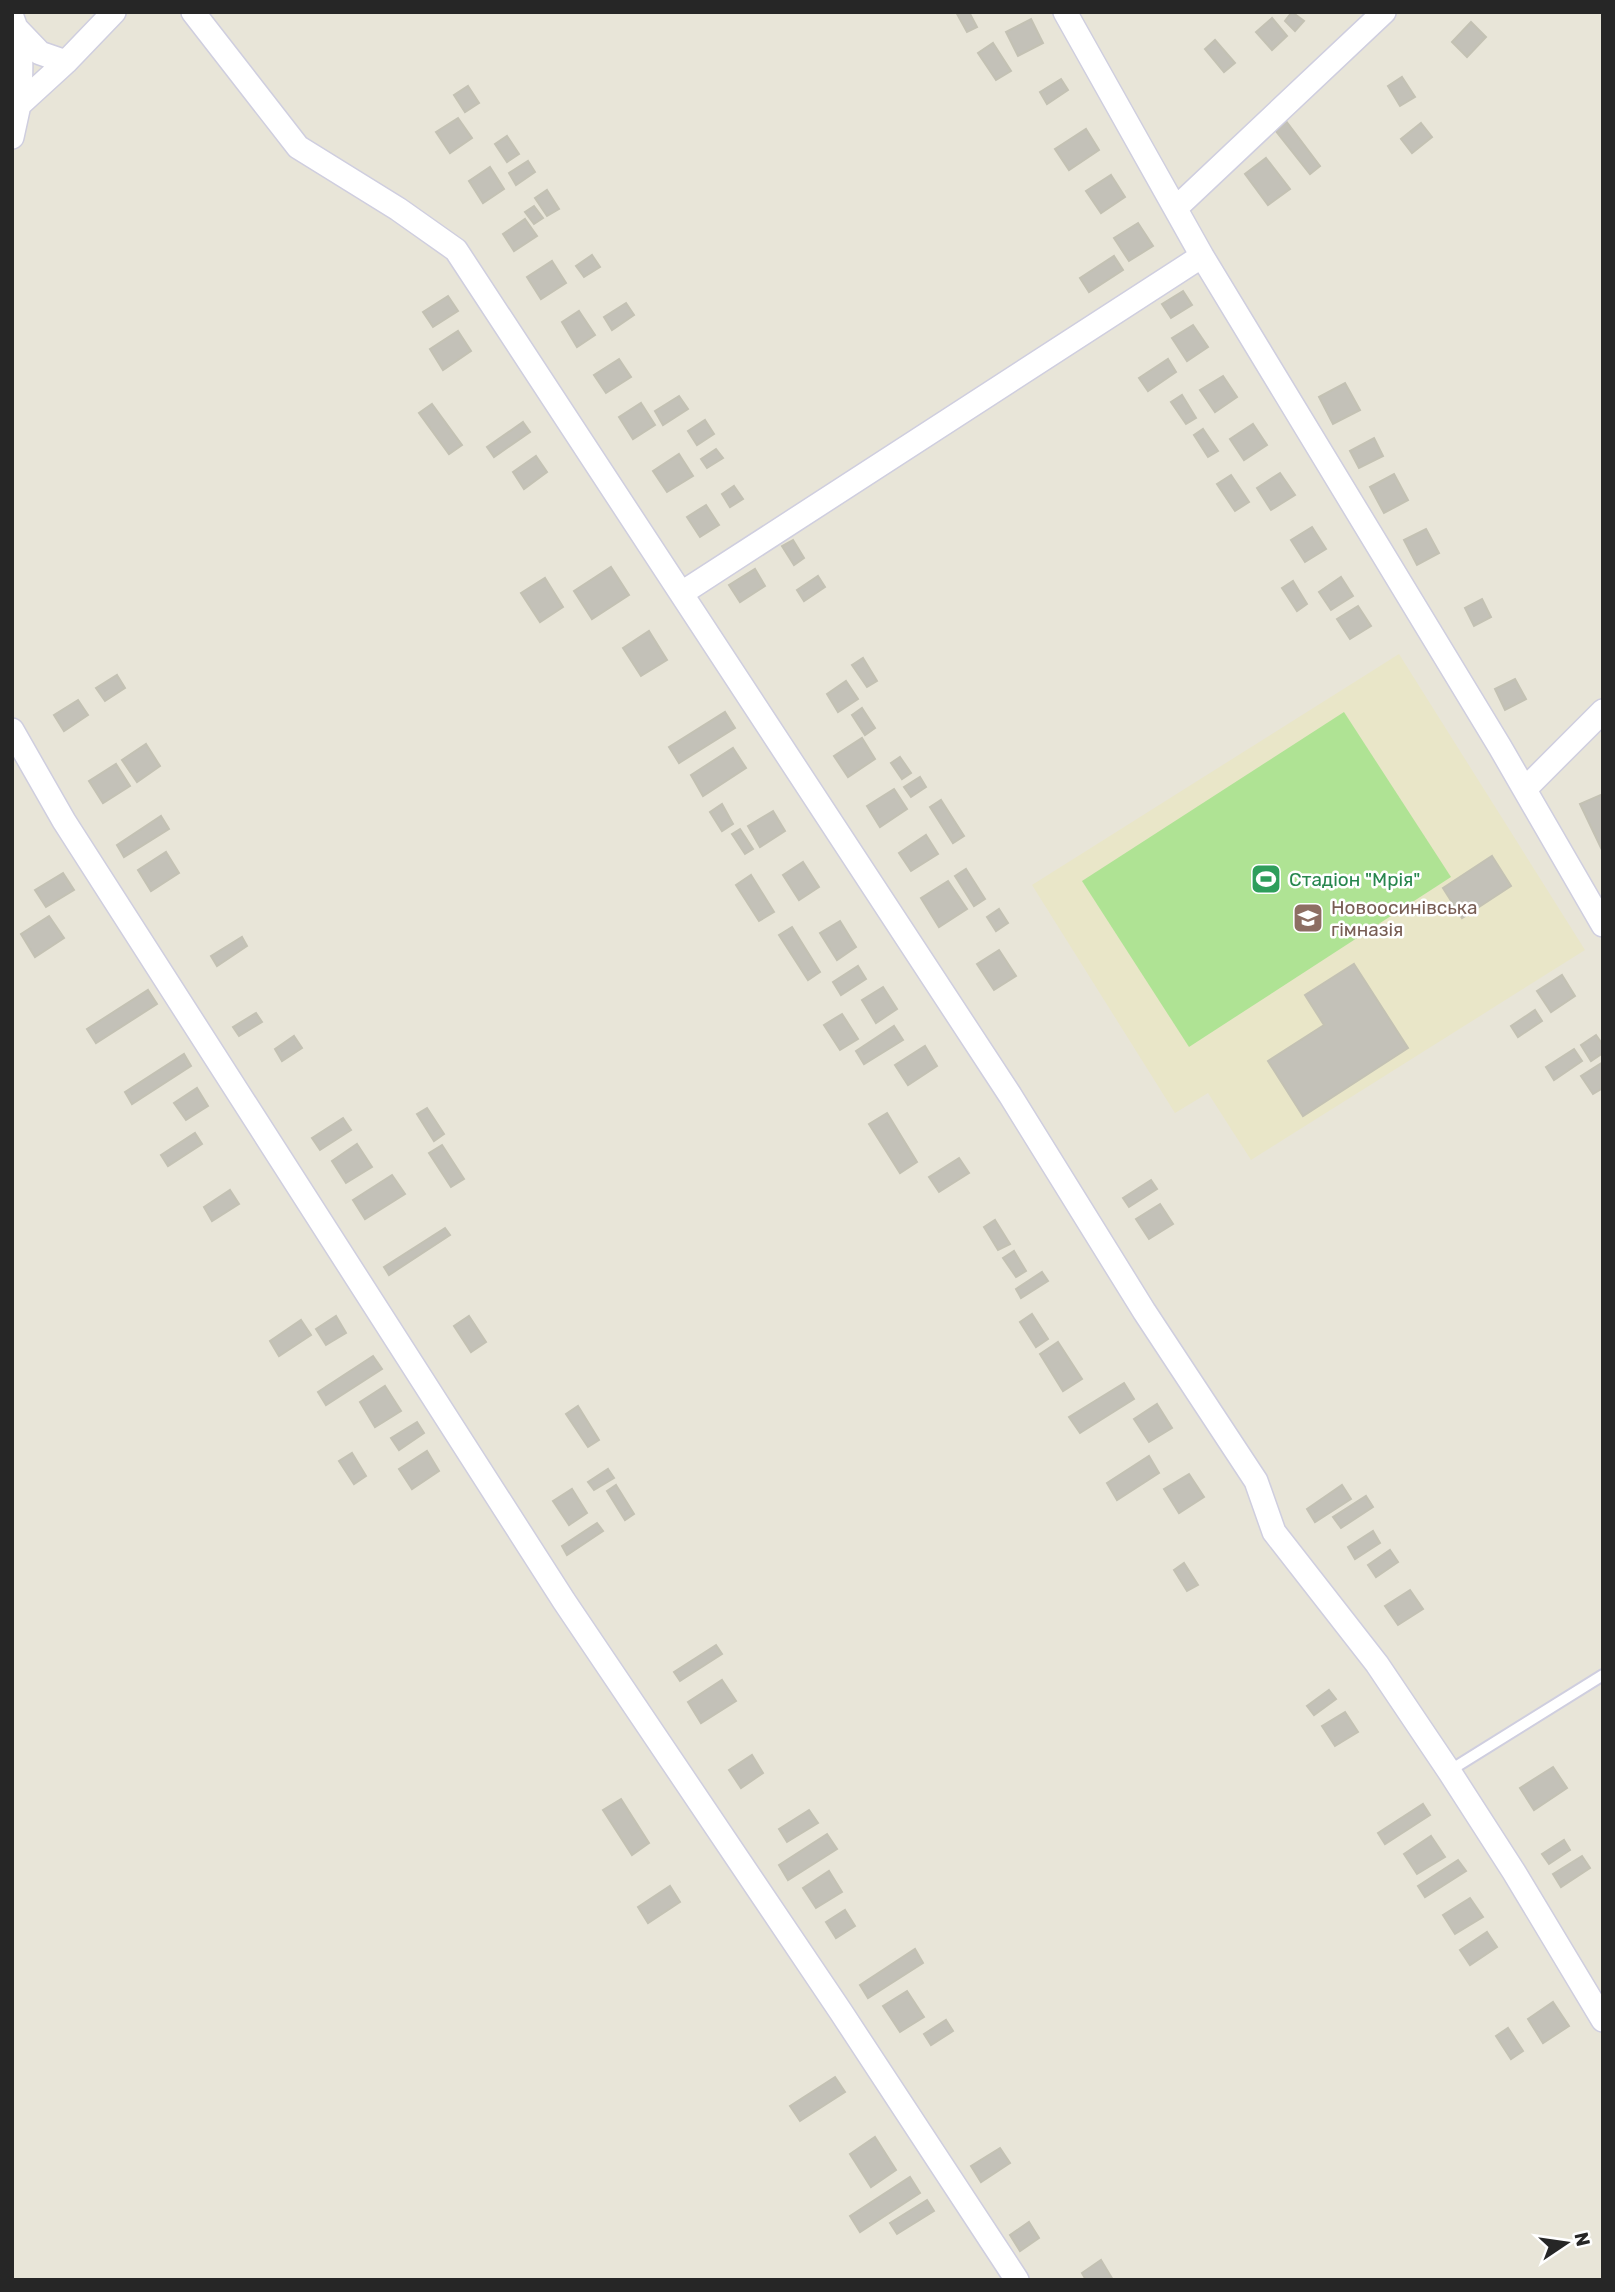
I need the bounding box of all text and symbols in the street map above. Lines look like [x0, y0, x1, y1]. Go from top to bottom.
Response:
sports icon: Стадіон "Мрія" [1249, 862, 1283, 896]
place label: Стадіон "Мрія" [1289, 868, 1420, 891]
place label: Новоосинівська гімназія [1331, 896, 1478, 941]
school or university icon: Новоосинівська гімназія [1291, 901, 1325, 935]
north arrow [1531, 2208, 1601, 2278]
text: N [1569, 2230, 1595, 2249]

